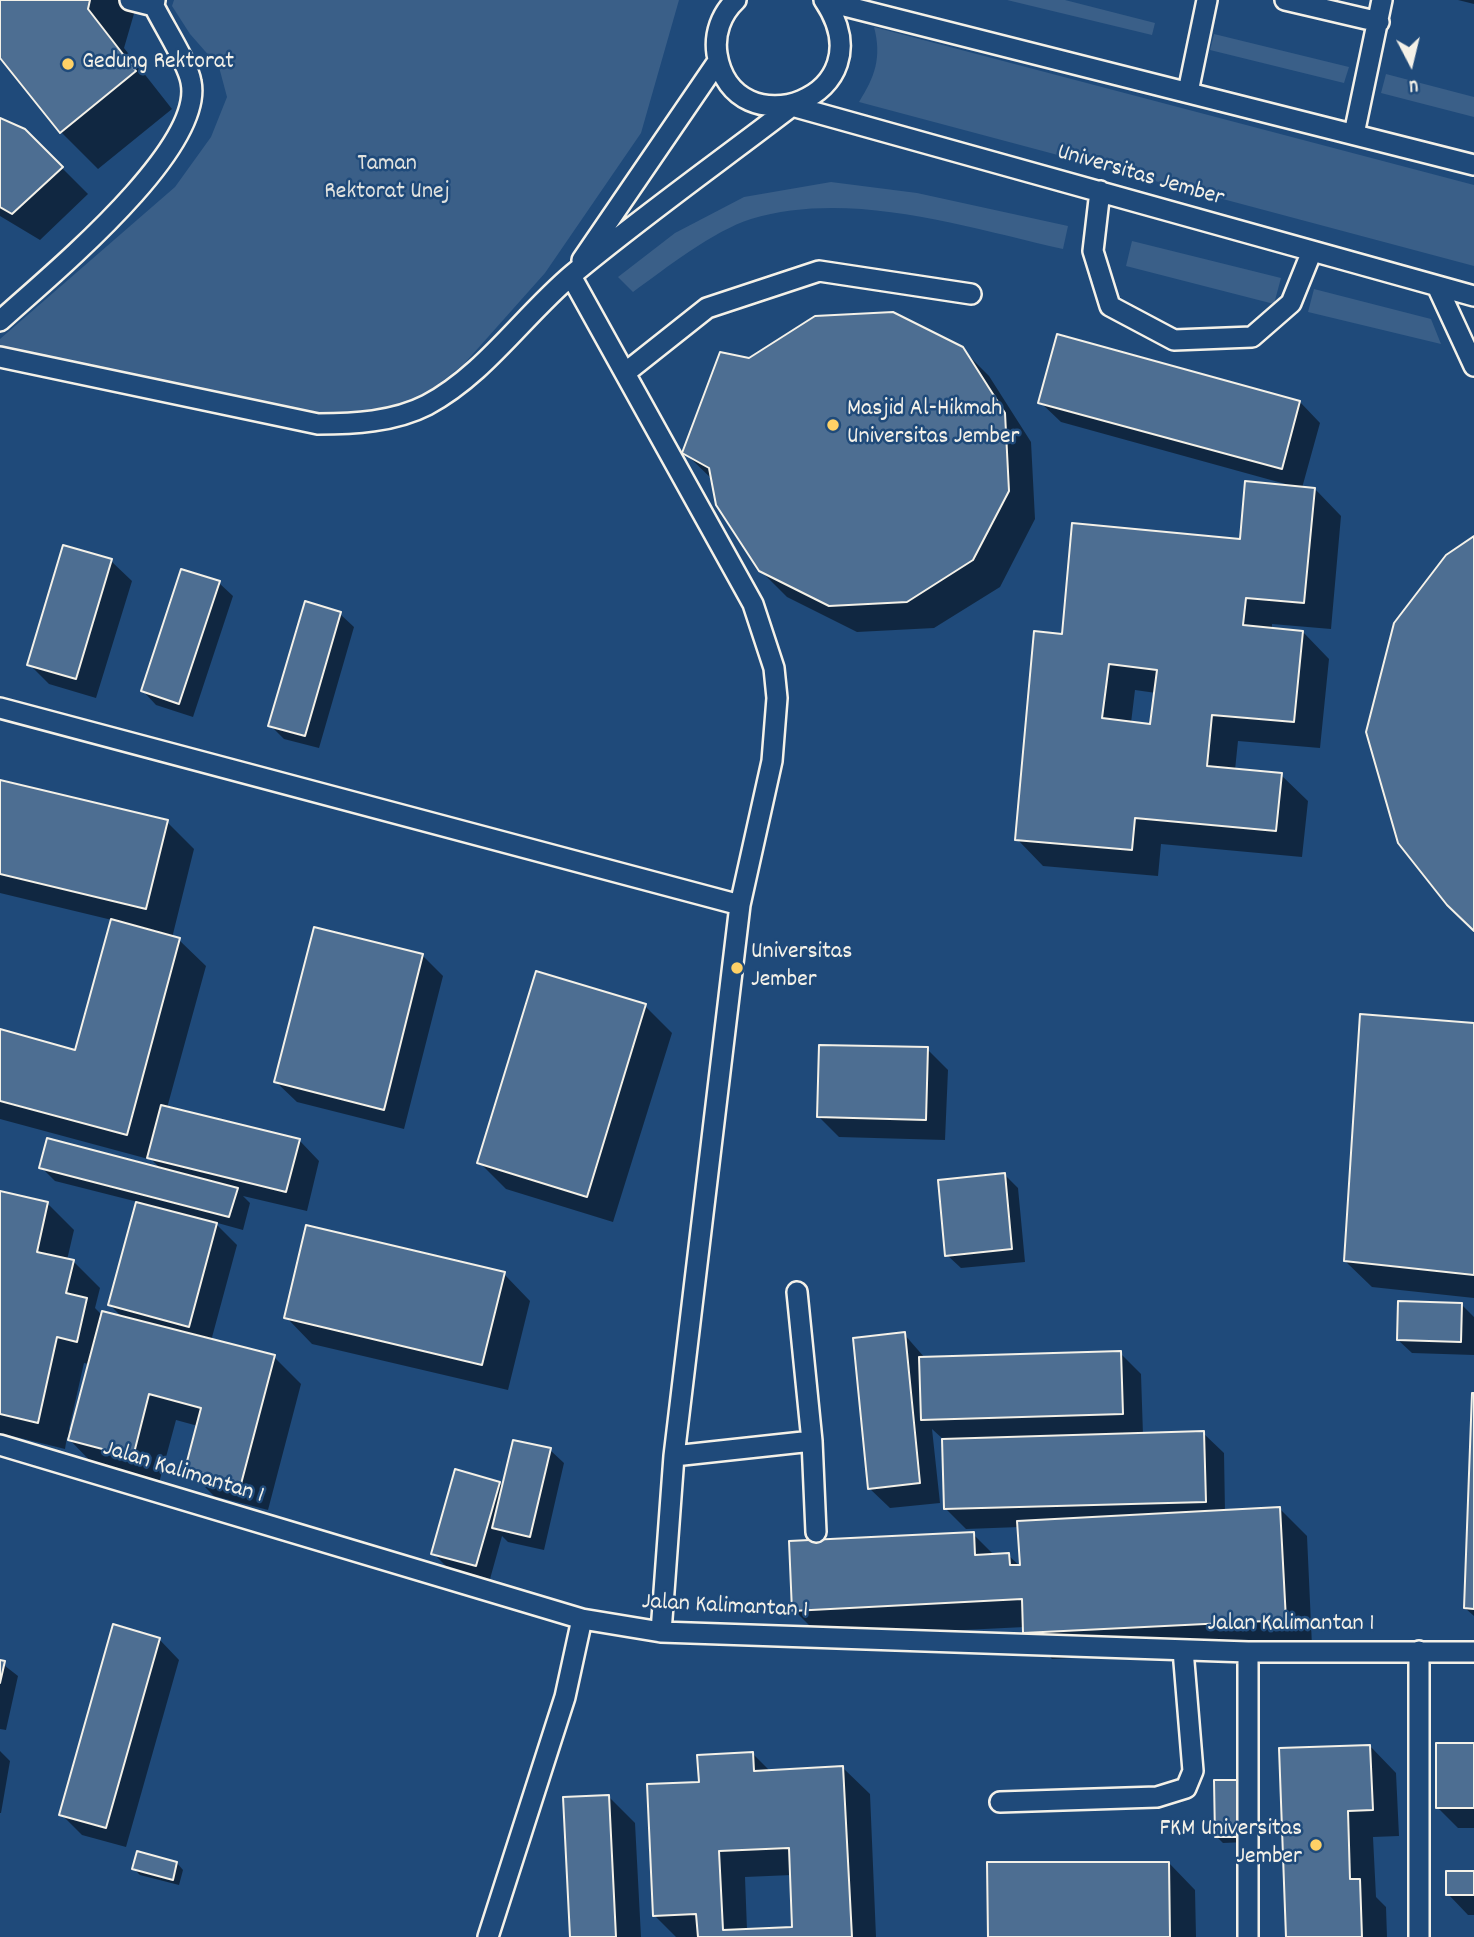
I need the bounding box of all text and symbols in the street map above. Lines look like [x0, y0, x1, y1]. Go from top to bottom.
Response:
north arrow [1376, 28, 1446, 98]
place label: Gedung Rektorat [82, 50, 234, 78]
marker: Gedung Rektorat [60, 56, 76, 72]
text: U [1407, 70, 1420, 98]
street label: Universitas Jember [1053, 139, 1227, 215]
park label: Taman Rektorat Unej [324, 152, 450, 208]
place label: Masjid Al-Hikmah Universitas Jember [847, 397, 1019, 453]
marker: Masjid Al-Hikmah Universitas Jember [825, 417, 841, 433]
place label: Universitas Jember [751, 940, 852, 996]
marker: Universitas Jember [729, 960, 745, 976]
street label: Jalan Kalimantan 1 [99, 1436, 267, 1512]
street label: Jalan Kalimantan 1 [641, 1589, 809, 1627]
street label: Jalan Kalimantan 1 [1208, 1612, 1374, 1640]
place label: FKM Universitas Jember [1159, 1817, 1302, 1873]
marker: FKM Universitas Jember [1308, 1837, 1324, 1853]

